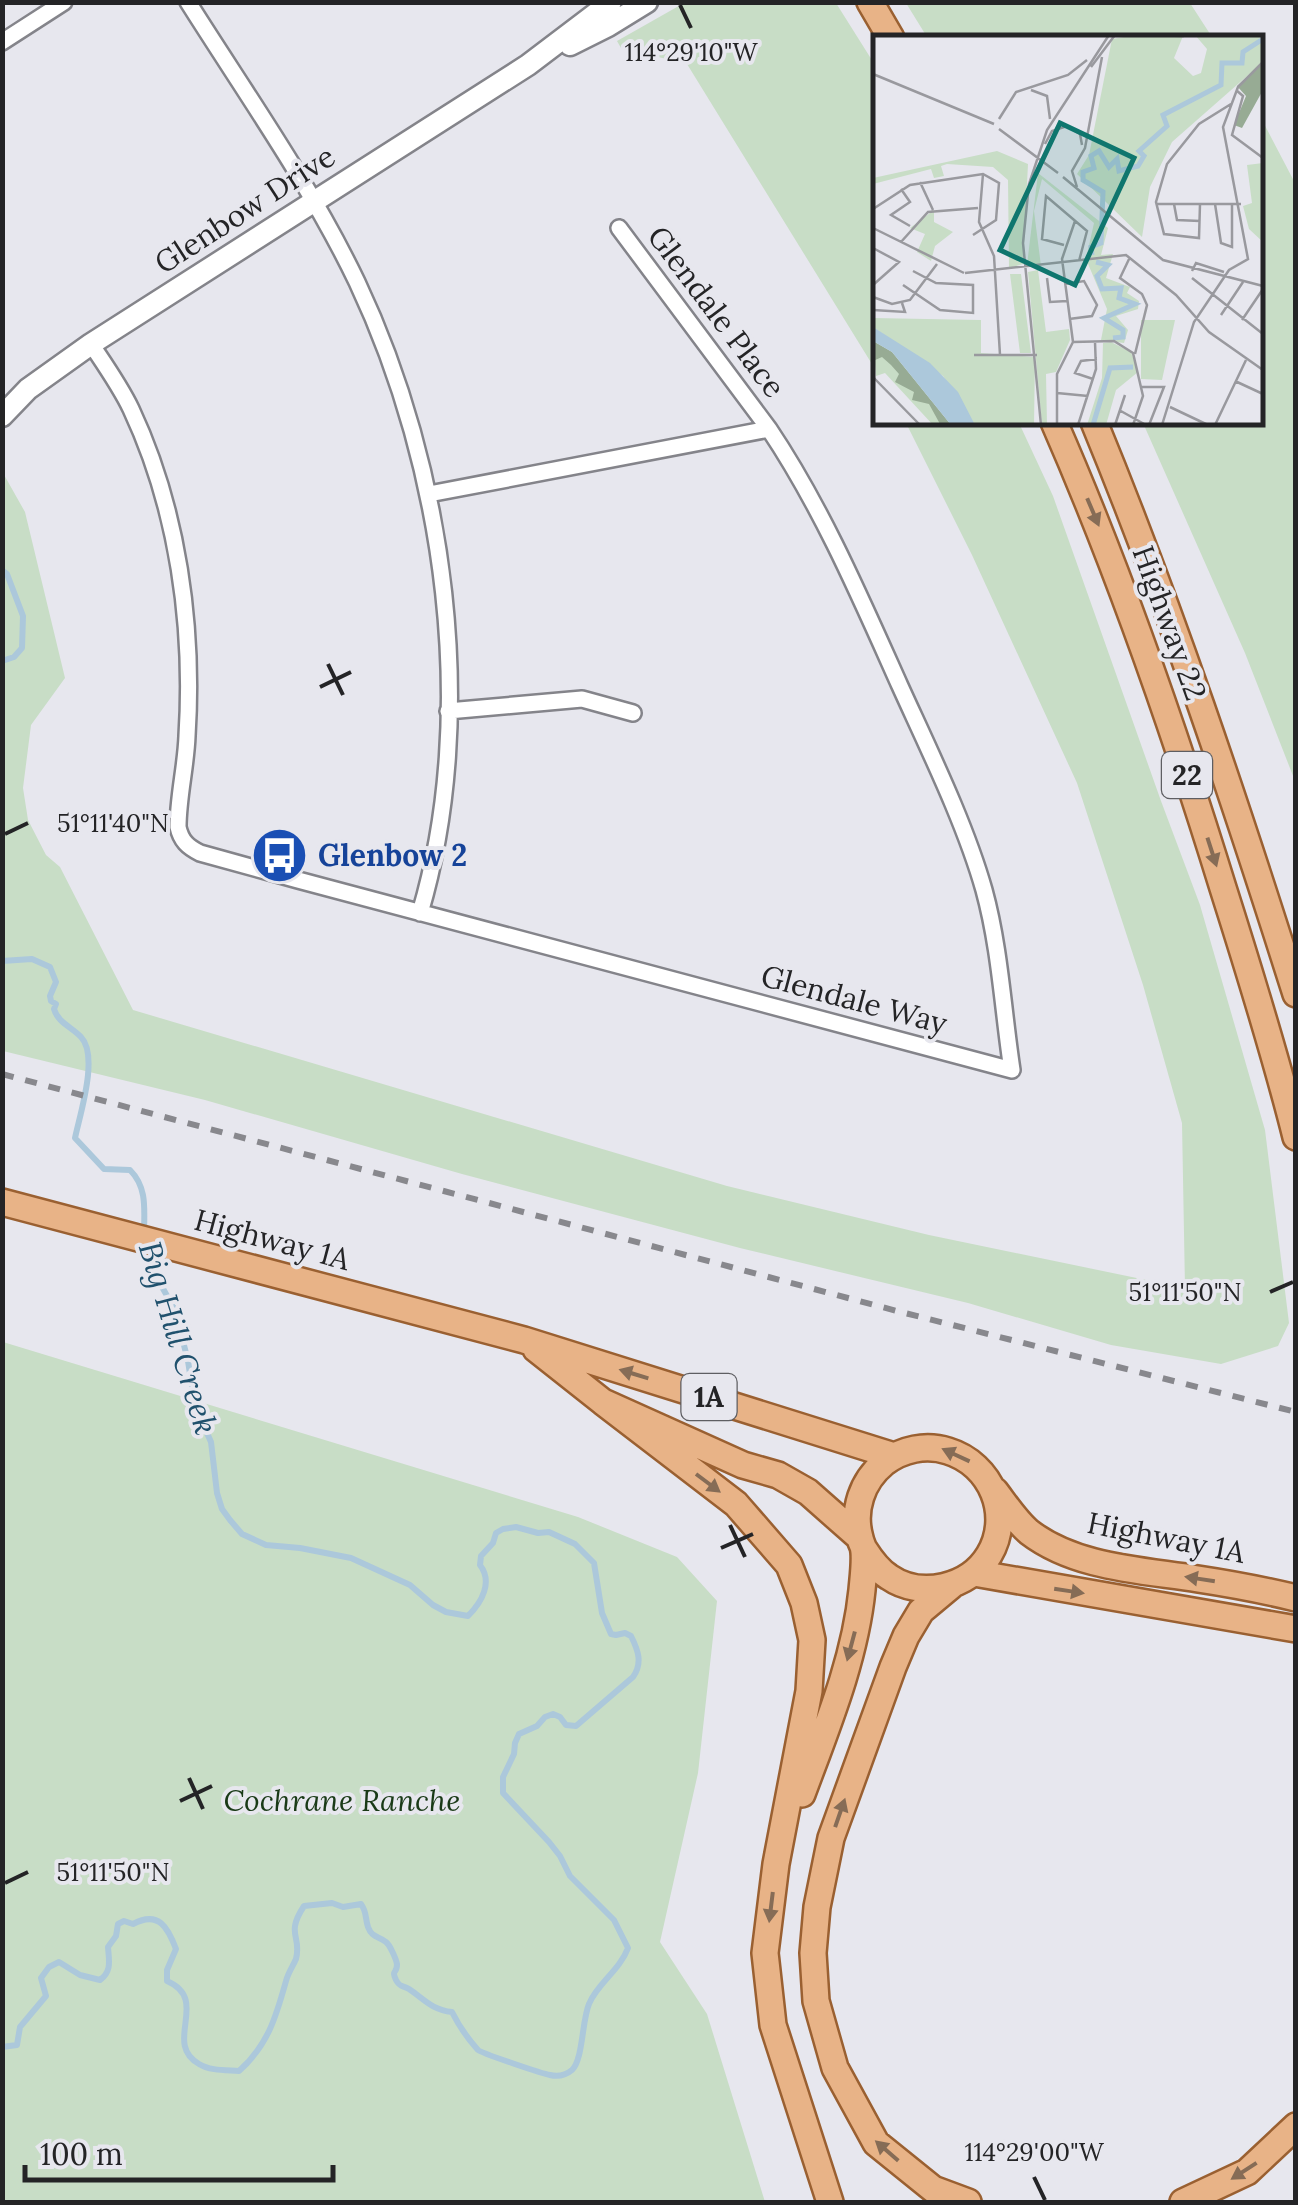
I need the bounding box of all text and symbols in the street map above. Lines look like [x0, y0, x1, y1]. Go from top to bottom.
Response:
inset map [873, 35, 1263, 425]
text: 114°29'10"W [625, 36, 759, 68]
street label: Glenbow Drive [147, 137, 342, 282]
street label: Glendale Place [640, 218, 794, 405]
one-way arrow [1085, 497, 1101, 527]
street label: Highway 22 [1124, 540, 1215, 705]
road number: 22 [1162, 752, 1212, 798]
text: 51°11'40"N [57, 807, 169, 839]
bus stop icon: Glenbow 2 [249, 826, 309, 886]
place label: Glenbow 2 [318, 836, 467, 874]
one-way arrow [1205, 837, 1220, 867]
street label: Glendale Way [757, 956, 952, 1043]
street label: Highway 1A [190, 1200, 355, 1279]
water label: Big Hill Creek [130, 1236, 227, 1439]
text: 51°11'50"N [1128, 1276, 1242, 1308]
one-way arrow [618, 1365, 648, 1380]
road number: 1A [682, 1374, 736, 1420]
one-way arrow [941, 1447, 970, 1464]
one-way arrow [695, 1473, 721, 1493]
street label: Highway 1A [1084, 1503, 1249, 1572]
one-way arrow [1184, 1571, 1215, 1587]
one-way arrow [1054, 1583, 1086, 1599]
one-way arrow [843, 1631, 858, 1661]
park label: Cochrane Ranche [223, 1781, 461, 1819]
one-way arrow [833, 1797, 848, 1827]
text: 51°11'50"N [56, 1856, 170, 1888]
one-way arrow [763, 1892, 779, 1923]
scale bar [25, 2120, 332, 2182]
text: 100 m [40, 2135, 123, 2173]
text: 114°29'00"W [964, 2136, 1105, 2168]
one-way arrow [875, 2140, 900, 2162]
one-way arrow [1231, 2160, 1258, 2180]

